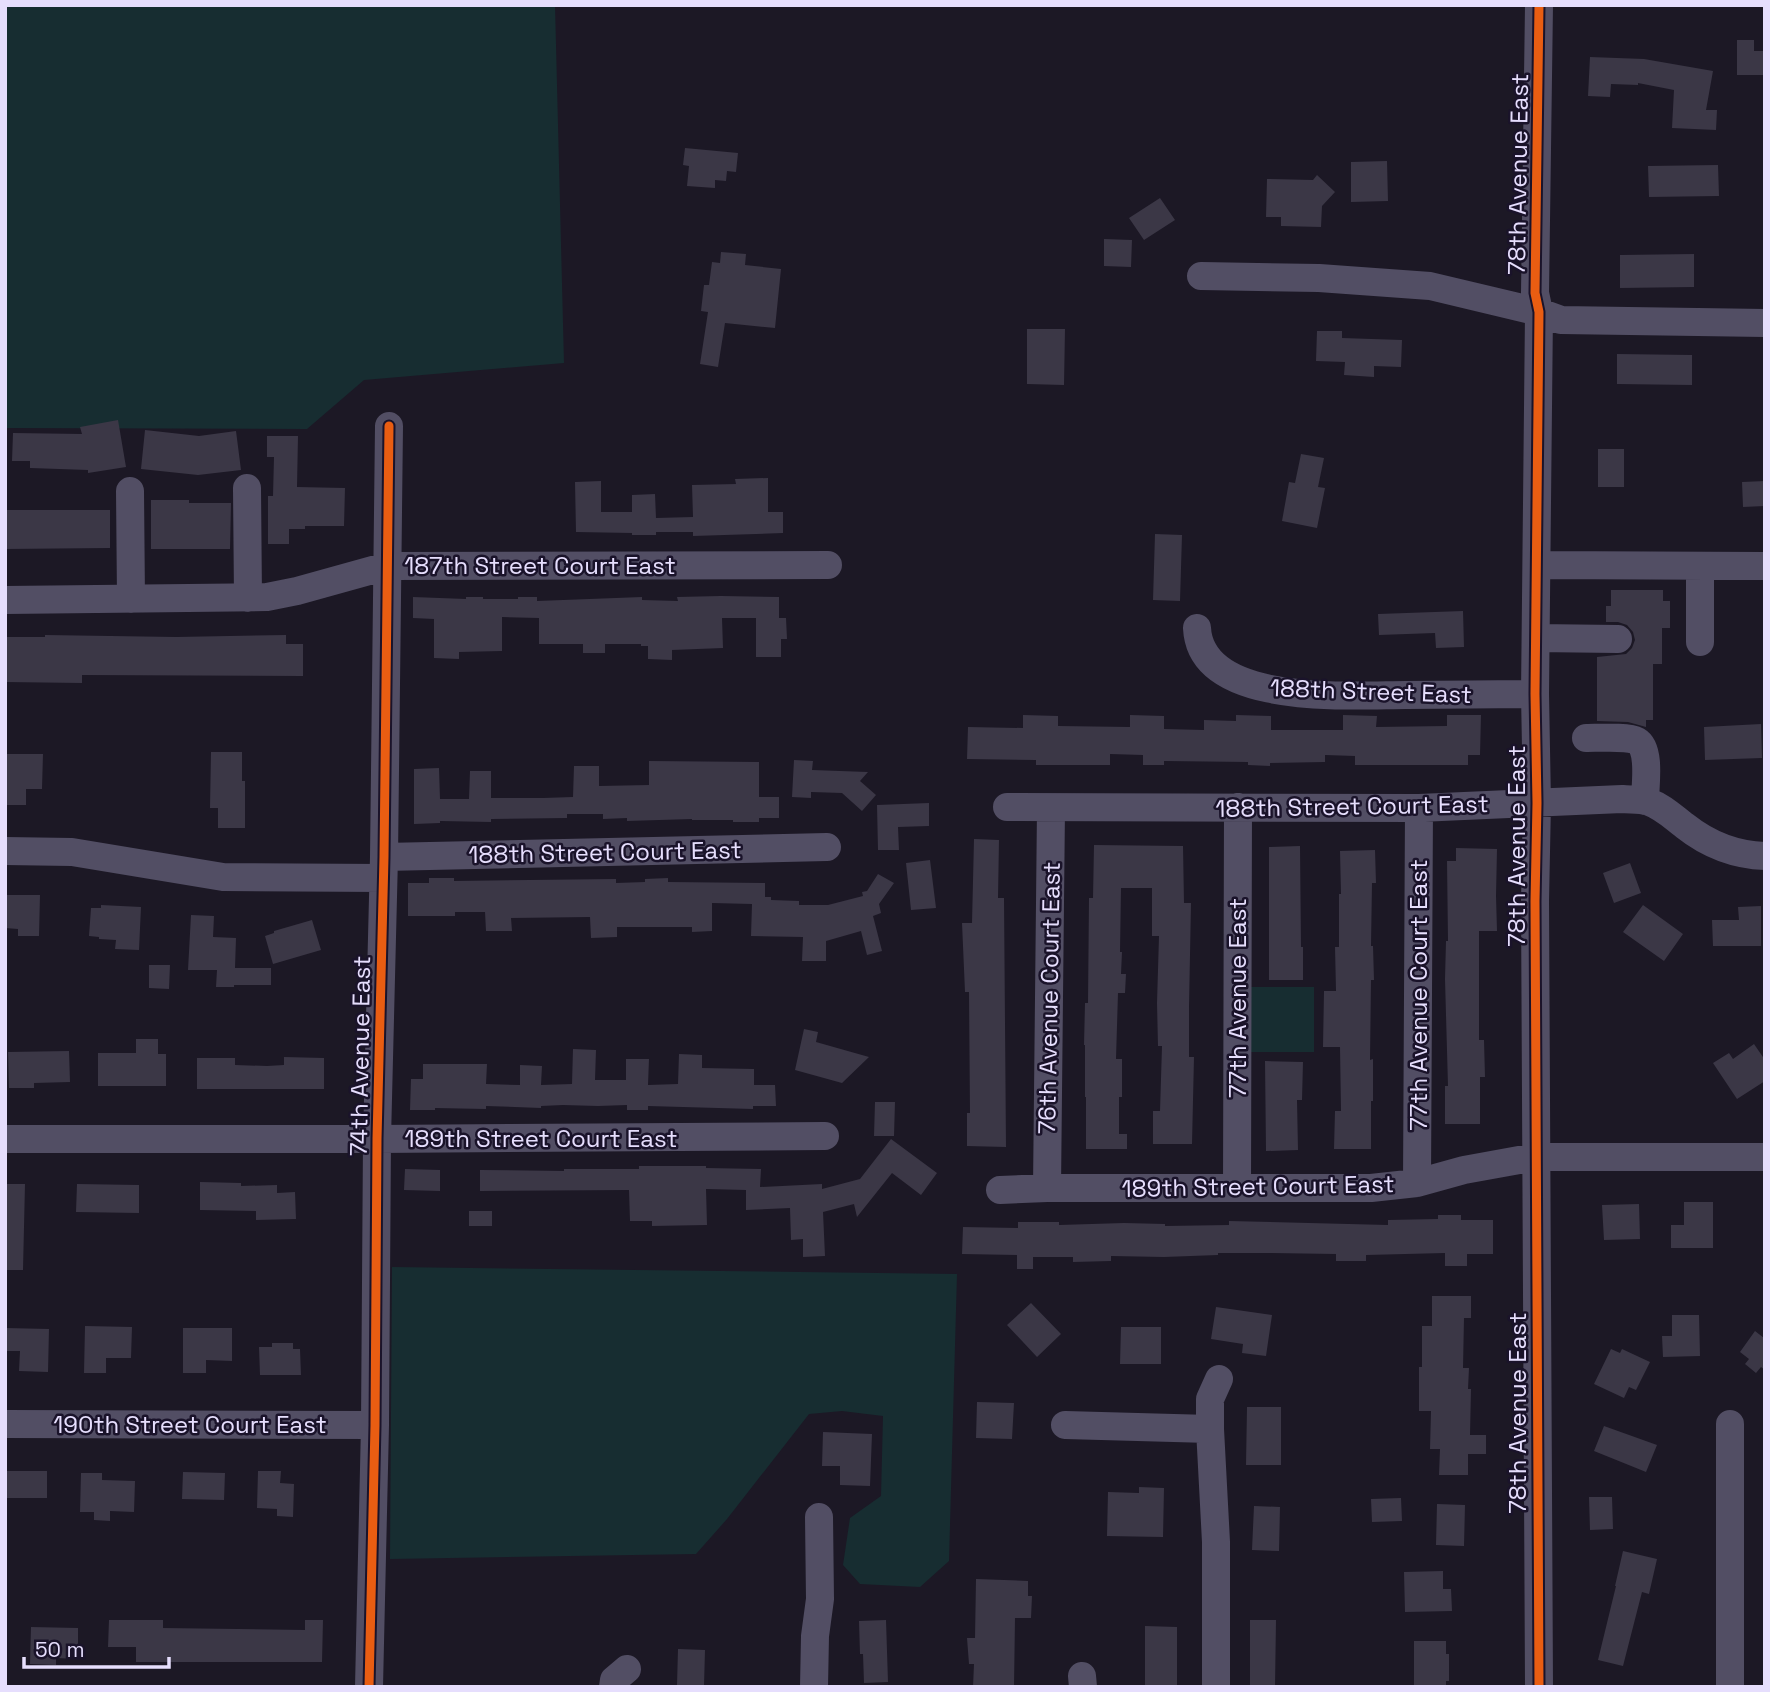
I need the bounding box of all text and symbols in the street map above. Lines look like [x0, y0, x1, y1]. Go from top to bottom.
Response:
street label: 78th Avenue East [1501, 73, 1535, 275]
street label: 187th Street Court East [404, 550, 676, 581]
street label: 188th Street East [1270, 672, 1472, 710]
street label: 78th Avenue East [1501, 745, 1532, 947]
street label: 188th Street Court East [1215, 788, 1489, 824]
street label: 188th Street Court East [468, 834, 742, 870]
street label: 77th Avenue Court East [1403, 859, 1434, 1131]
street label: 76th Avenue Court East [1031, 862, 1067, 1134]
street label: 77th Avenue East [1222, 898, 1253, 1098]
street label: 74th Avenue East [343, 956, 377, 1156]
street label: 189th Street Court East [405, 1123, 677, 1154]
street label: 189th Street Court East [1121, 1168, 1395, 1204]
street label: 78th Avenue East [1502, 1312, 1533, 1514]
street label: 190th Street Court East [53, 1409, 327, 1440]
scale bar [24, 1626, 170, 1670]
text: 50 m [35, 1636, 85, 1663]

